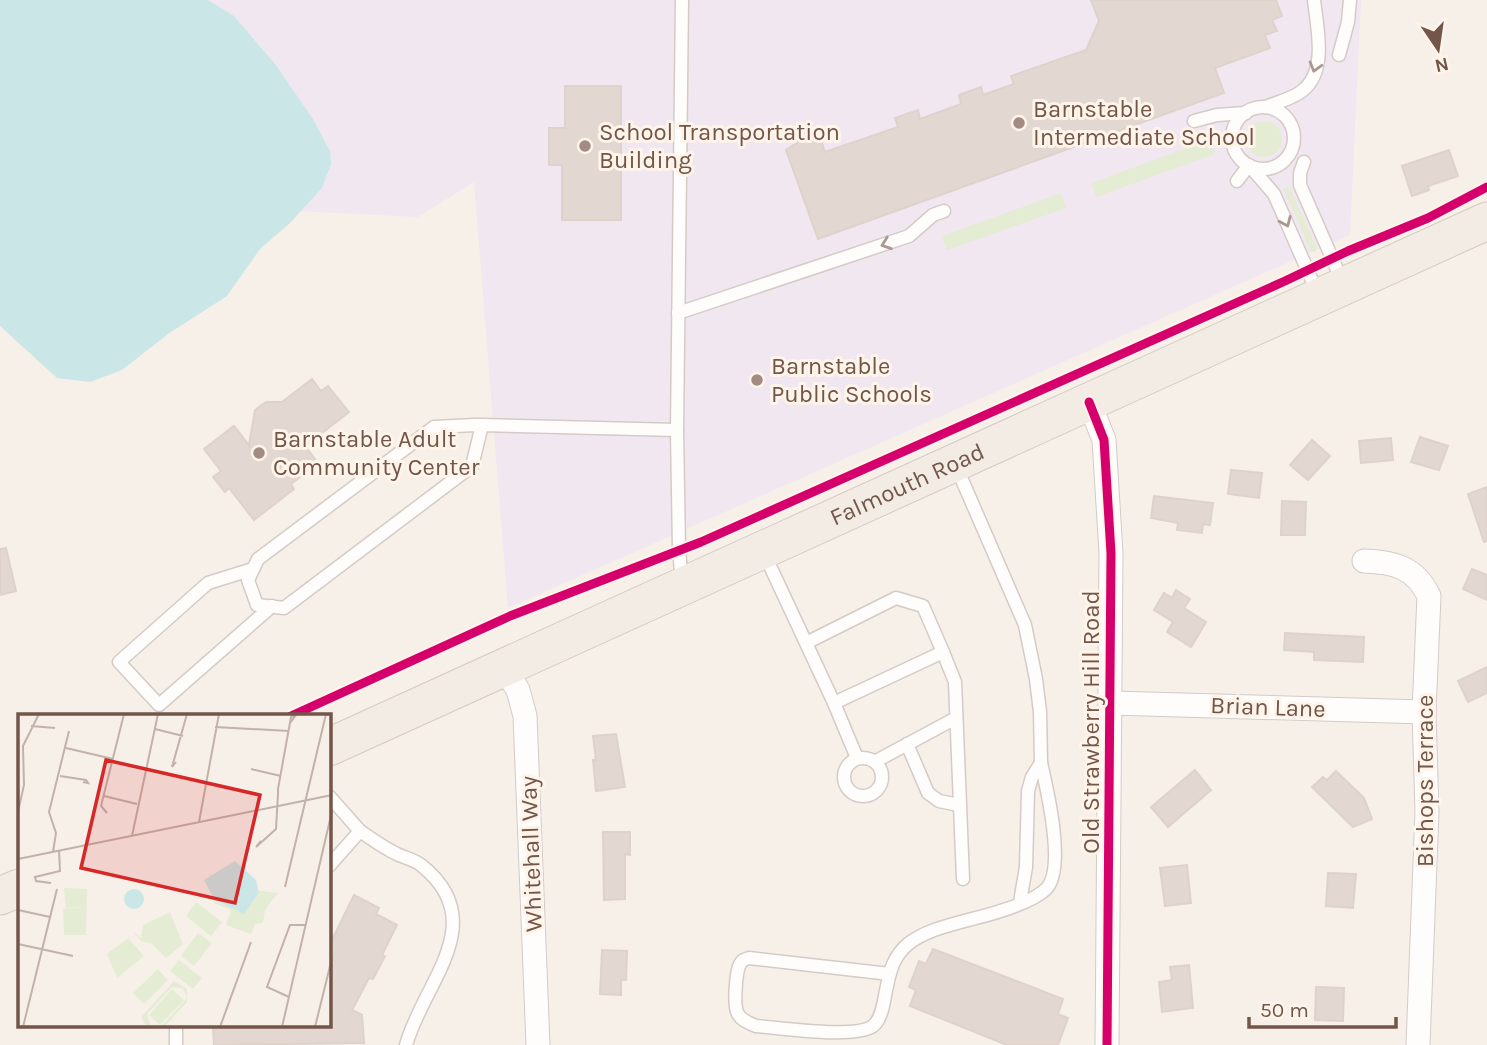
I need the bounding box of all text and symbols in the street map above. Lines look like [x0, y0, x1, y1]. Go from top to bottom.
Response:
north arrow [1403, 14, 1473, 84]
text: N [1432, 52, 1451, 77]
one-way arrow [1309, 61, 1324, 73]
place label: Barnstable Intermediate School [1033, 95, 1255, 151]
marker: Barnstable Intermediate School [1011, 115, 1027, 131]
place label: School Transportation Building [599, 118, 840, 174]
marker: School Transportation Building [577, 138, 593, 154]
one-way arrow [1278, 214, 1292, 227]
one-way arrow [880, 236, 893, 250]
place label: Barnstable Public Schools [771, 352, 932, 408]
marker: Barnstable Public Schools [749, 372, 765, 388]
place label: Barnstable Adult Community Center [273, 425, 480, 481]
street label: Falmouth Road [826, 437, 989, 532]
marker: Barnstable Adult Community Center [251, 445, 267, 461]
street label: Old Strawberry Hill Road [1077, 590, 1105, 854]
street label: Brian Lane [1210, 691, 1326, 723]
street label: Bishops Terrace [1411, 695, 1439, 867]
inset map [18, 714, 331, 1028]
street label: Whitehall Way [514, 775, 548, 933]
scale bar [1249, 986, 1396, 1030]
text: 50 m [1260, 998, 1309, 1022]

